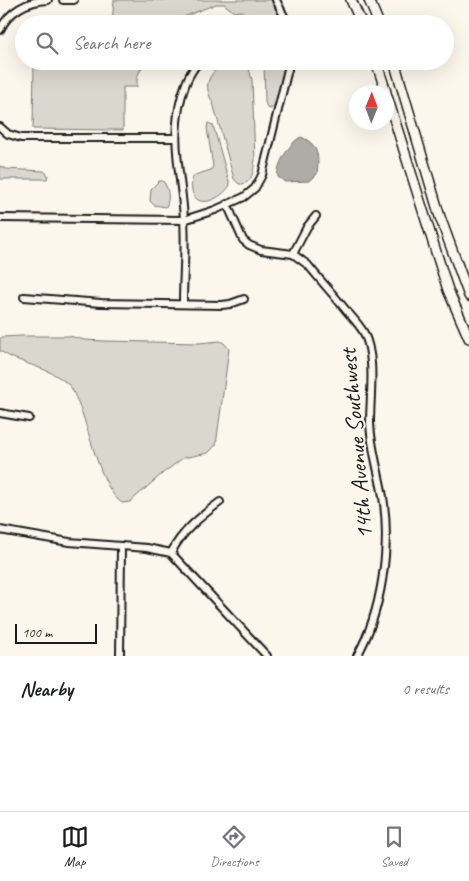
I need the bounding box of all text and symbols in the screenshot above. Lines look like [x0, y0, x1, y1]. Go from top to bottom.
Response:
search box [15, 15, 454, 70]
icon: search [33, 29, 61, 57]
text: Search here [73, 31, 150, 55]
north arrow [349, 85, 394, 130]
street label: 14th Avenue Southwest [333, 345, 379, 541]
scale bar [15, 621, 98, 644]
text: 100 m [22, 624, 52, 641]
text: Nearby [20, 676, 73, 702]
text: 0 results [402, 679, 449, 699]
tab: Map [61, 823, 89, 870]
tab: Directions [210, 823, 259, 870]
tab: Saved [380, 823, 408, 870]

